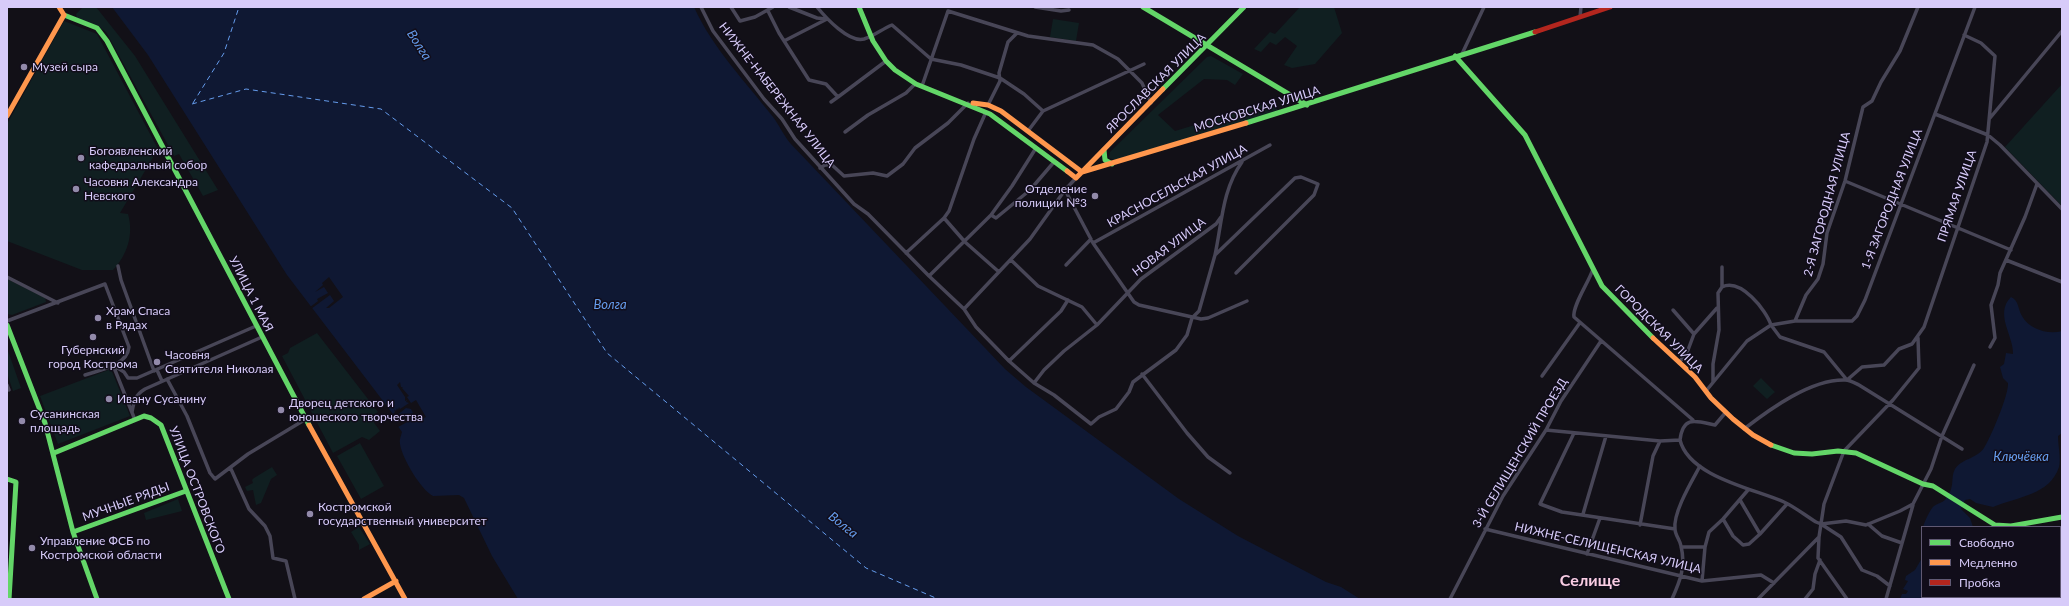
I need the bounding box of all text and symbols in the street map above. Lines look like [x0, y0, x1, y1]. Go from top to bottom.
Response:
street label: НИЖНЕ-НАБЕРЕЖНАЯ УЛИЦА [716, 20, 838, 170]
water label: Волга [403, 27, 435, 63]
street label: ЯРОСЛАВСКАЯ УЛИЦА [1103, 30, 1209, 136]
place label: Музей сыра [32, 60, 98, 74]
marker: Музей сыра [19, 62, 29, 72]
street label: МОСКОВСКАЯ УЛИЦА [1192, 83, 1322, 135]
street label: 1-Я ЗАГОРОДНАЯ УЛИЦА [1859, 127, 1925, 271]
street label: 2-Я ЗАГОРОДНАЯ УЛИЦА [1801, 130, 1853, 278]
street label: КРАСНОСЕЛЬСКАЯ УЛИЦА [1105, 141, 1249, 231]
place label: Богоявленский кафедральный собор [89, 144, 207, 172]
street label: ПРЯМАЯ УЛИЦА [1935, 148, 1979, 244]
marker: Богоявленский кафедральный собор [76, 153, 86, 163]
place label: Часовня Александра Невского [84, 175, 198, 203]
place label: Отделение полиции №3 [1015, 182, 1087, 210]
marker: Часовня Александра Невского [71, 184, 81, 194]
marker: Отделение полиции №3 [1090, 191, 1100, 201]
street label: НОВАЯ УЛИЦА [1130, 215, 1208, 279]
street label: УЛИЦА 1 МАЯ [226, 254, 276, 334]
street label: ГОРОДСКАЯ УЛИЦА [1612, 282, 1706, 376]
water label: Волга [593, 297, 627, 313]
place label: Храм Спаса в Рядах [106, 304, 170, 332]
marker: Храм Спаса в Рядах [93, 313, 103, 323]
marker: Губернский город Кострома [88, 332, 98, 342]
place label: Губернский город Кострома [48, 343, 138, 371]
place label: Часовня Святителя Николая [165, 348, 273, 376]
marker: Часовня Святителя Николая [152, 357, 162, 367]
street label: 3-Й СЕЛИЩЕНСКИЙ ПРОЕЗД [1469, 375, 1571, 531]
place label: Ивану Сусанину [117, 392, 206, 406]
marker: Ивану Сусанину [104, 394, 114, 404]
place label: Дворец детского и юношеского творчества [289, 396, 423, 424]
marker: Дворец детского и юношеского творчества [276, 405, 286, 415]
place label: Сусанинская площадь [30, 407, 100, 435]
marker: Сусанинская площадь [17, 416, 27, 426]
street label: УЛИЦА ОСТРОВСКОГО [166, 424, 228, 556]
water label: Ключёвка [1993, 449, 2049, 465]
street label: МУЧНЫЕ РЯДЫ [80, 480, 172, 524]
place label: Костромской государственный университет [318, 500, 487, 528]
marker: Костромской государственный университет [305, 509, 315, 519]
water label: Волга [825, 509, 861, 541]
street label: НИЖНЕ-СЕЛИЩЕНСКАЯ УЛИЦА [1513, 519, 1703, 577]
legend [1921, 526, 2061, 598]
place label: Управление ФСБ по Костромской области [40, 534, 162, 562]
text: Свободно [1959, 535, 2014, 550]
marker: Управление ФСБ по Костромской области [27, 543, 37, 553]
text: Медленно [1959, 555, 2017, 570]
district label: Селище [1560, 571, 1620, 591]
text: Пробка [1959, 575, 2000, 590]

